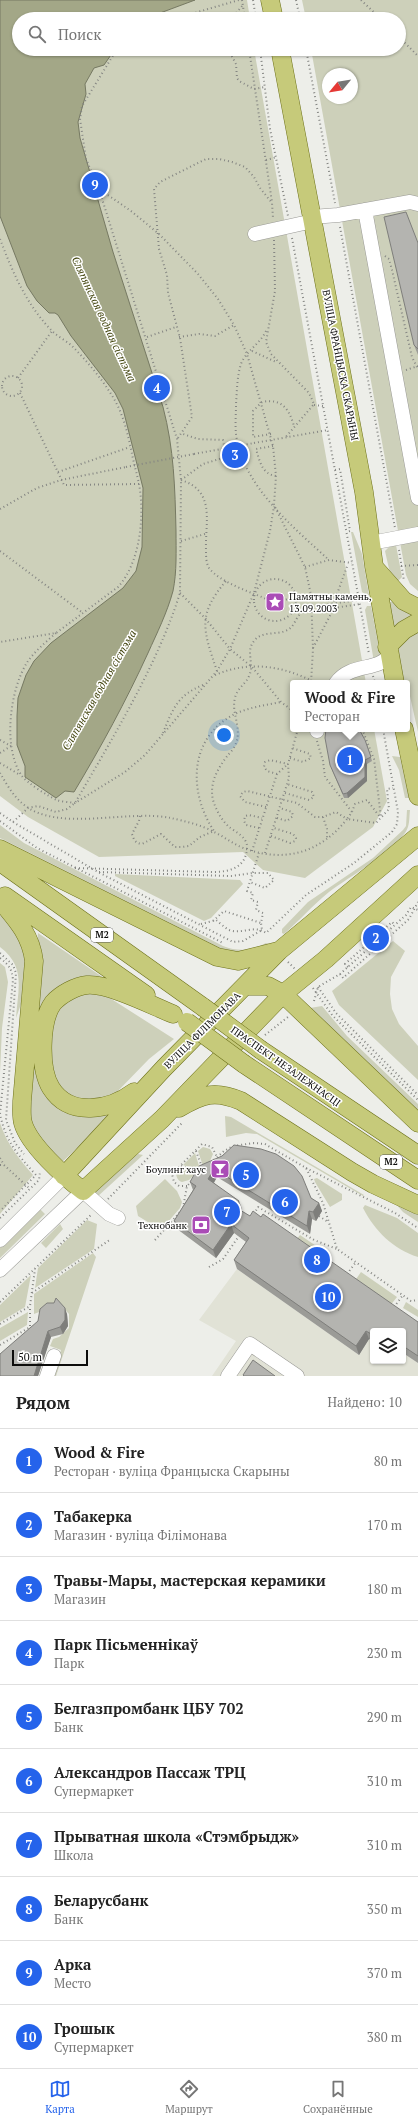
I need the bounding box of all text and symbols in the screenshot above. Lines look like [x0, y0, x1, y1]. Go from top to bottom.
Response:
search box [12, 12, 406, 56]
icon: search [26, 23, 48, 45]
text: Поиск [58, 24, 101, 44]
north arrow [322, 68, 358, 104]
pin: 9 [82, 170, 108, 200]
water label: Сляпянская водная сістэма [69, 254, 139, 384]
street label: ВУЛІЦА ФРАНЦЫСКА СКАРЫНЫ [320, 289, 362, 442]
pin: 4 [144, 373, 170, 403]
pin: 3 [222, 440, 248, 470]
place label: Памятны камень, 13.09.2003 [289, 590, 372, 615]
place icon: Памятны камень, 13.09.2003 [264, 591, 286, 613]
water label: Сляпянская водная сістэма [59, 627, 139, 753]
popup [290, 680, 410, 732]
text: Wood & Fire [305, 687, 395, 707]
text: Ресторан [305, 707, 360, 725]
your location [214, 725, 234, 745]
pin: 1 [337, 745, 363, 775]
pin: 2 [363, 923, 389, 953]
road number: М2 [91, 928, 113, 942]
street label: ВУЛІЦА ФІЛІМОНАВА [161, 989, 244, 1072]
street label: ПРАСПЕКТ НЕЗАЛЕЖНАСЦІ [228, 1023, 344, 1110]
road number: М2 [380, 1155, 402, 1169]
bar icon: Боулинг хаус [209, 1158, 231, 1180]
pin: 5 [233, 1160, 259, 1190]
place label: Боулинг хаус [146, 1163, 206, 1176]
pin: 6 [272, 1187, 298, 1217]
pin: 7 [214, 1197, 240, 1227]
bank icon: Технобанк [190, 1214, 212, 1236]
place label: Технобанк [138, 1219, 188, 1232]
pin: 8 [304, 1245, 330, 1275]
pin: 10 [315, 1282, 341, 1312]
map controls [370, 1328, 406, 1364]
button: layers [370, 1328, 406, 1364]
scale bar [12, 1348, 88, 1367]
text: 50 m [18, 1350, 42, 1364]
text: Рядом [16, 1391, 70, 1414]
text: Найдено: 10 [328, 1393, 402, 1411]
text: Wood & Fire [54, 1442, 145, 1462]
text: 1 [25, 1452, 33, 1470]
text: 80 m [374, 1452, 402, 1470]
text: Ресторан · вуліца Францыска Скарыны [54, 1462, 290, 1480]
text: Табакерка [54, 1506, 132, 1526]
text: 2 [25, 1516, 33, 1534]
text: 170 m [367, 1516, 402, 1534]
text: Магазин · вуліца Філімонава [54, 1526, 227, 1544]
text: Травы-Мары, мастерская керамики [54, 1570, 326, 1590]
text: 3 [25, 1580, 33, 1598]
text: 180 m [367, 1580, 402, 1598]
text: Магазин [54, 1590, 106, 1608]
text: Парк Пісьменнікаў [54, 1634, 198, 1654]
text: 4 [25, 1644, 33, 1662]
text: 230 m [367, 1644, 402, 1662]
text: Парк [54, 1654, 84, 1672]
text: Белгазпромбанк ЦБУ 702 [54, 1698, 244, 1718]
text: 5 [25, 1708, 33, 1726]
text: 290 m [367, 1708, 402, 1726]
text: Банк [54, 1718, 83, 1736]
text: Александров Пассаж ТРЦ [54, 1762, 246, 1782]
text: 6 [25, 1772, 33, 1790]
text: 310 m [367, 1772, 402, 1790]
text: Супермаркет [54, 1782, 134, 1800]
text: Прыватная школа «Стэмбрыдж» [54, 1826, 299, 1846]
text: 7 [25, 1836, 33, 1854]
text: 310 m [367, 1836, 402, 1854]
text: Школа [54, 1846, 93, 1864]
text: Беларусбанк [54, 1890, 149, 1910]
text: 8 [25, 1900, 33, 1918]
text: 350 m [367, 1900, 402, 1918]
text: Банк [54, 1910, 83, 1928]
text: Арка [54, 1954, 91, 1974]
text: 9 [25, 1964, 33, 1982]
text: 370 m [367, 1964, 402, 1982]
text: Место [54, 1974, 91, 1992]
text: Грошык [54, 2018, 115, 2038]
text: 10 [22, 2028, 36, 2046]
text: 380 m [367, 2028, 402, 2046]
text: Супермаркет [54, 2038, 134, 2056]
tab: Карта [45, 2078, 75, 2116]
tab: Маршрут [165, 2078, 213, 2116]
tab: Сохранённые [303, 2078, 373, 2116]

